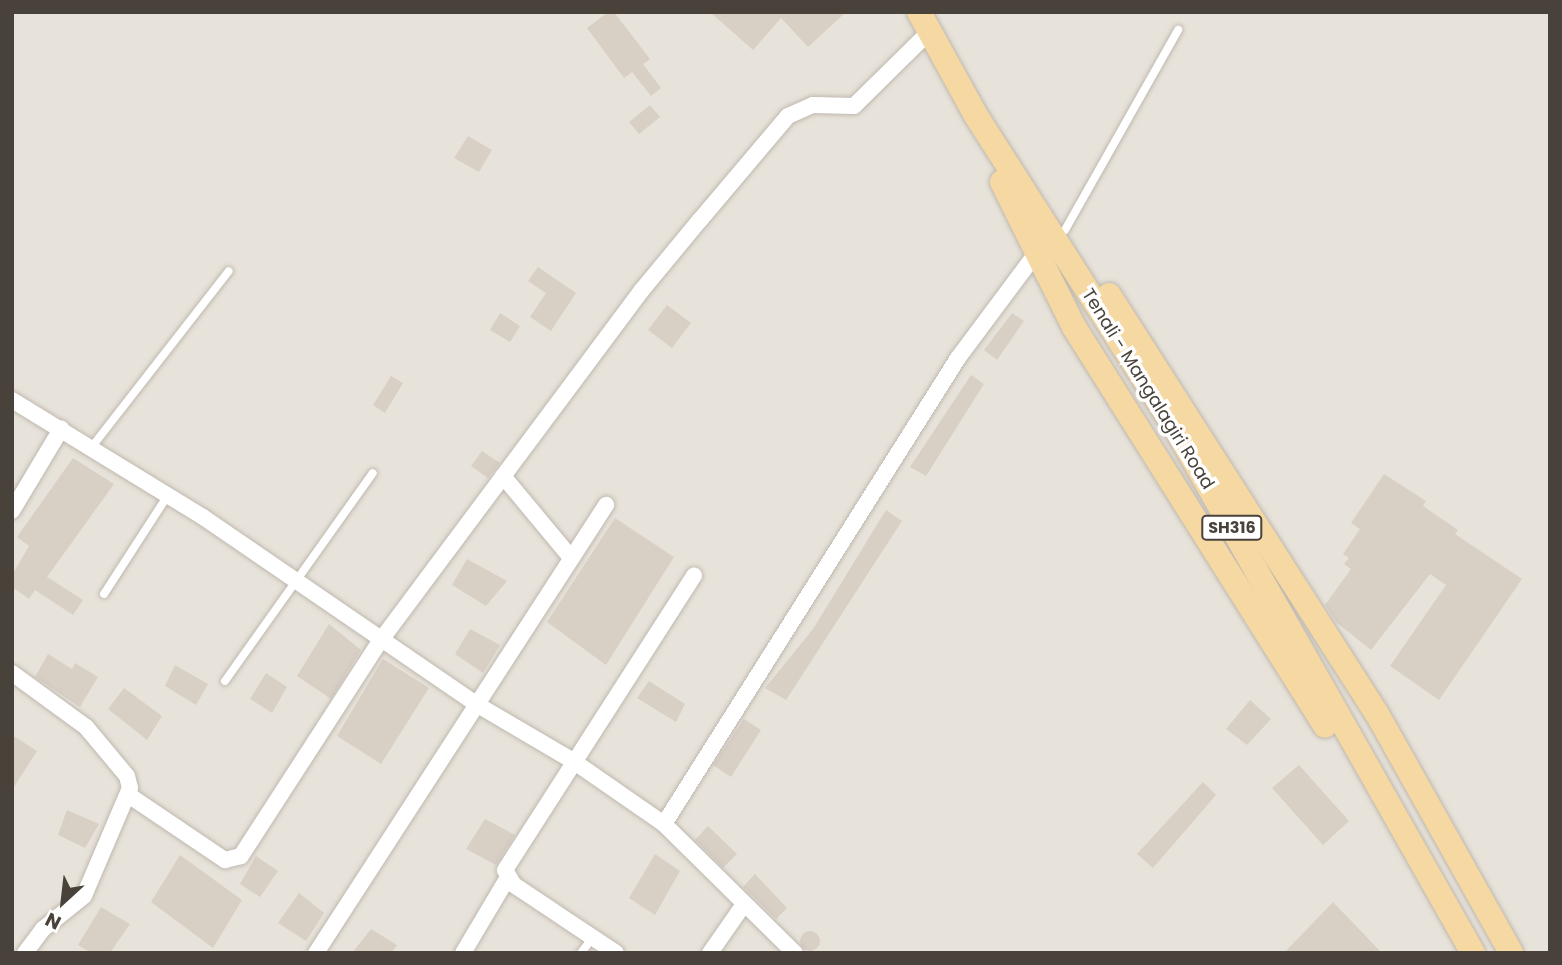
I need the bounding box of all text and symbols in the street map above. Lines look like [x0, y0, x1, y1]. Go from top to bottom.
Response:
street label: Tenali - Mangalagiri Road [1077, 285, 1219, 493]
road number: SH316 [1200, 516, 1264, 540]
north arrow [28, 867, 98, 937]
text: N [41, 906, 66, 936]

